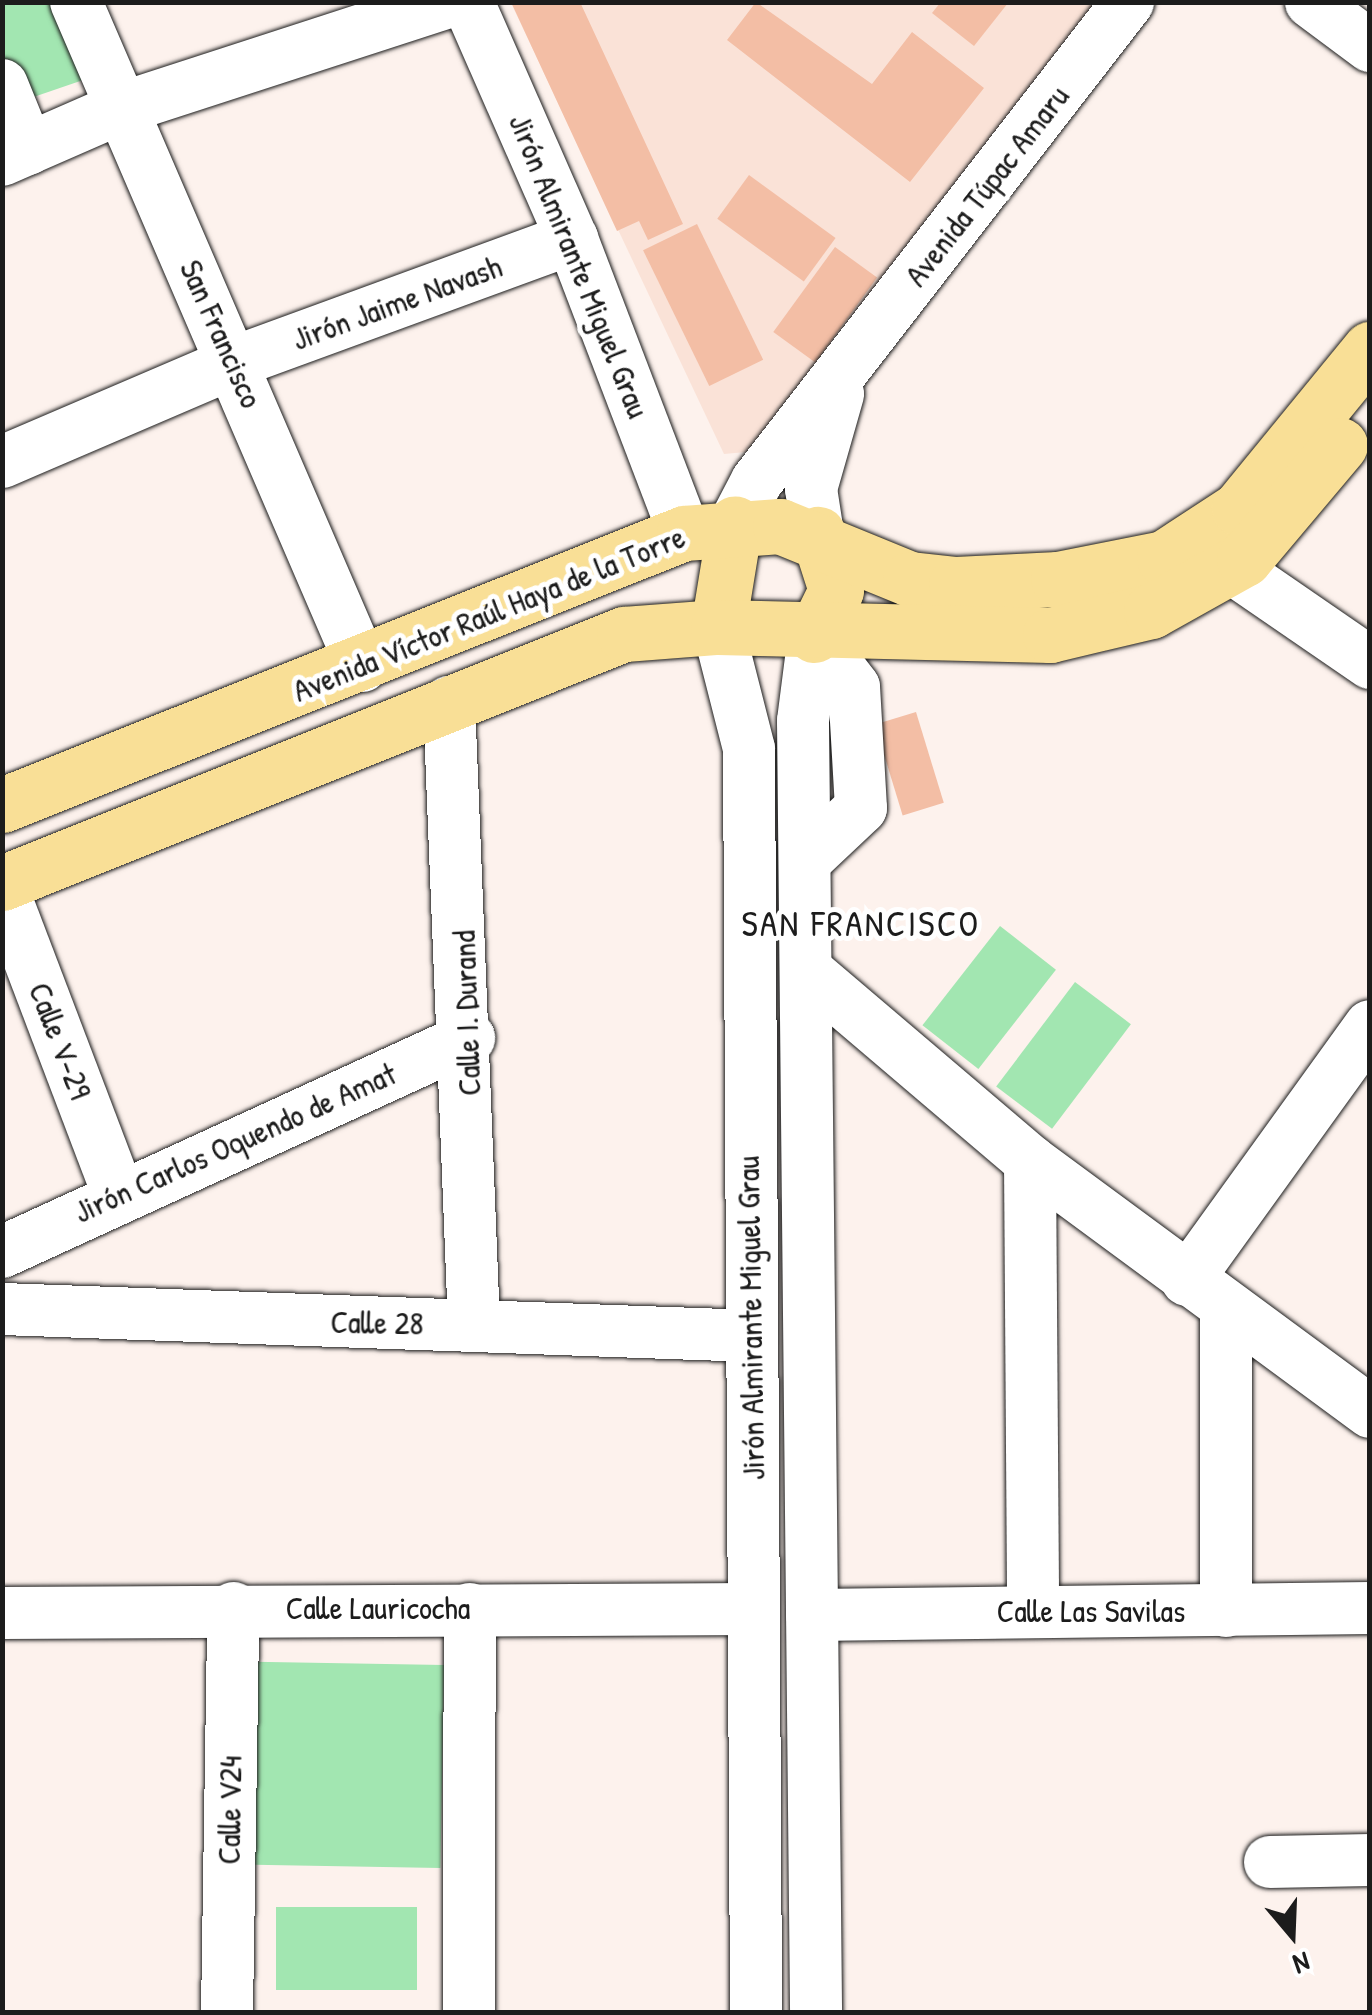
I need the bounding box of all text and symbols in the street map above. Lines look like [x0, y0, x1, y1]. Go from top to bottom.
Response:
street label: Avenida Túpac Amaru [897, 78, 1077, 294]
street label: Jirón Almirante Miguel Grau [500, 108, 658, 424]
street label: Jirón Jaime Navash [287, 247, 507, 359]
street label: San Francisco [171, 254, 271, 414]
street label: Avenida Víctor Raúl Haya de la Torre [287, 518, 691, 710]
district label: SAN FRANCISCO [741, 903, 981, 945]
street label: Calle I. Durand [445, 930, 489, 1096]
street label: Calle V-29 [20, 977, 100, 1105]
street label: Jirón Carlos Oquendo de Amat [68, 1055, 402, 1231]
street label: Jirón Almirante Miguel Grau [729, 1155, 773, 1481]
street label: Calle 28 [330, 1303, 424, 1343]
street label: Calle Lauricocha [286, 1589, 470, 1627]
street label: Calle Las Savilas [997, 1592, 1185, 1630]
street label: Calle V24 [210, 1755, 250, 1865]
north arrow [1242, 1885, 1342, 1985]
text: N [1289, 1943, 1315, 1984]

